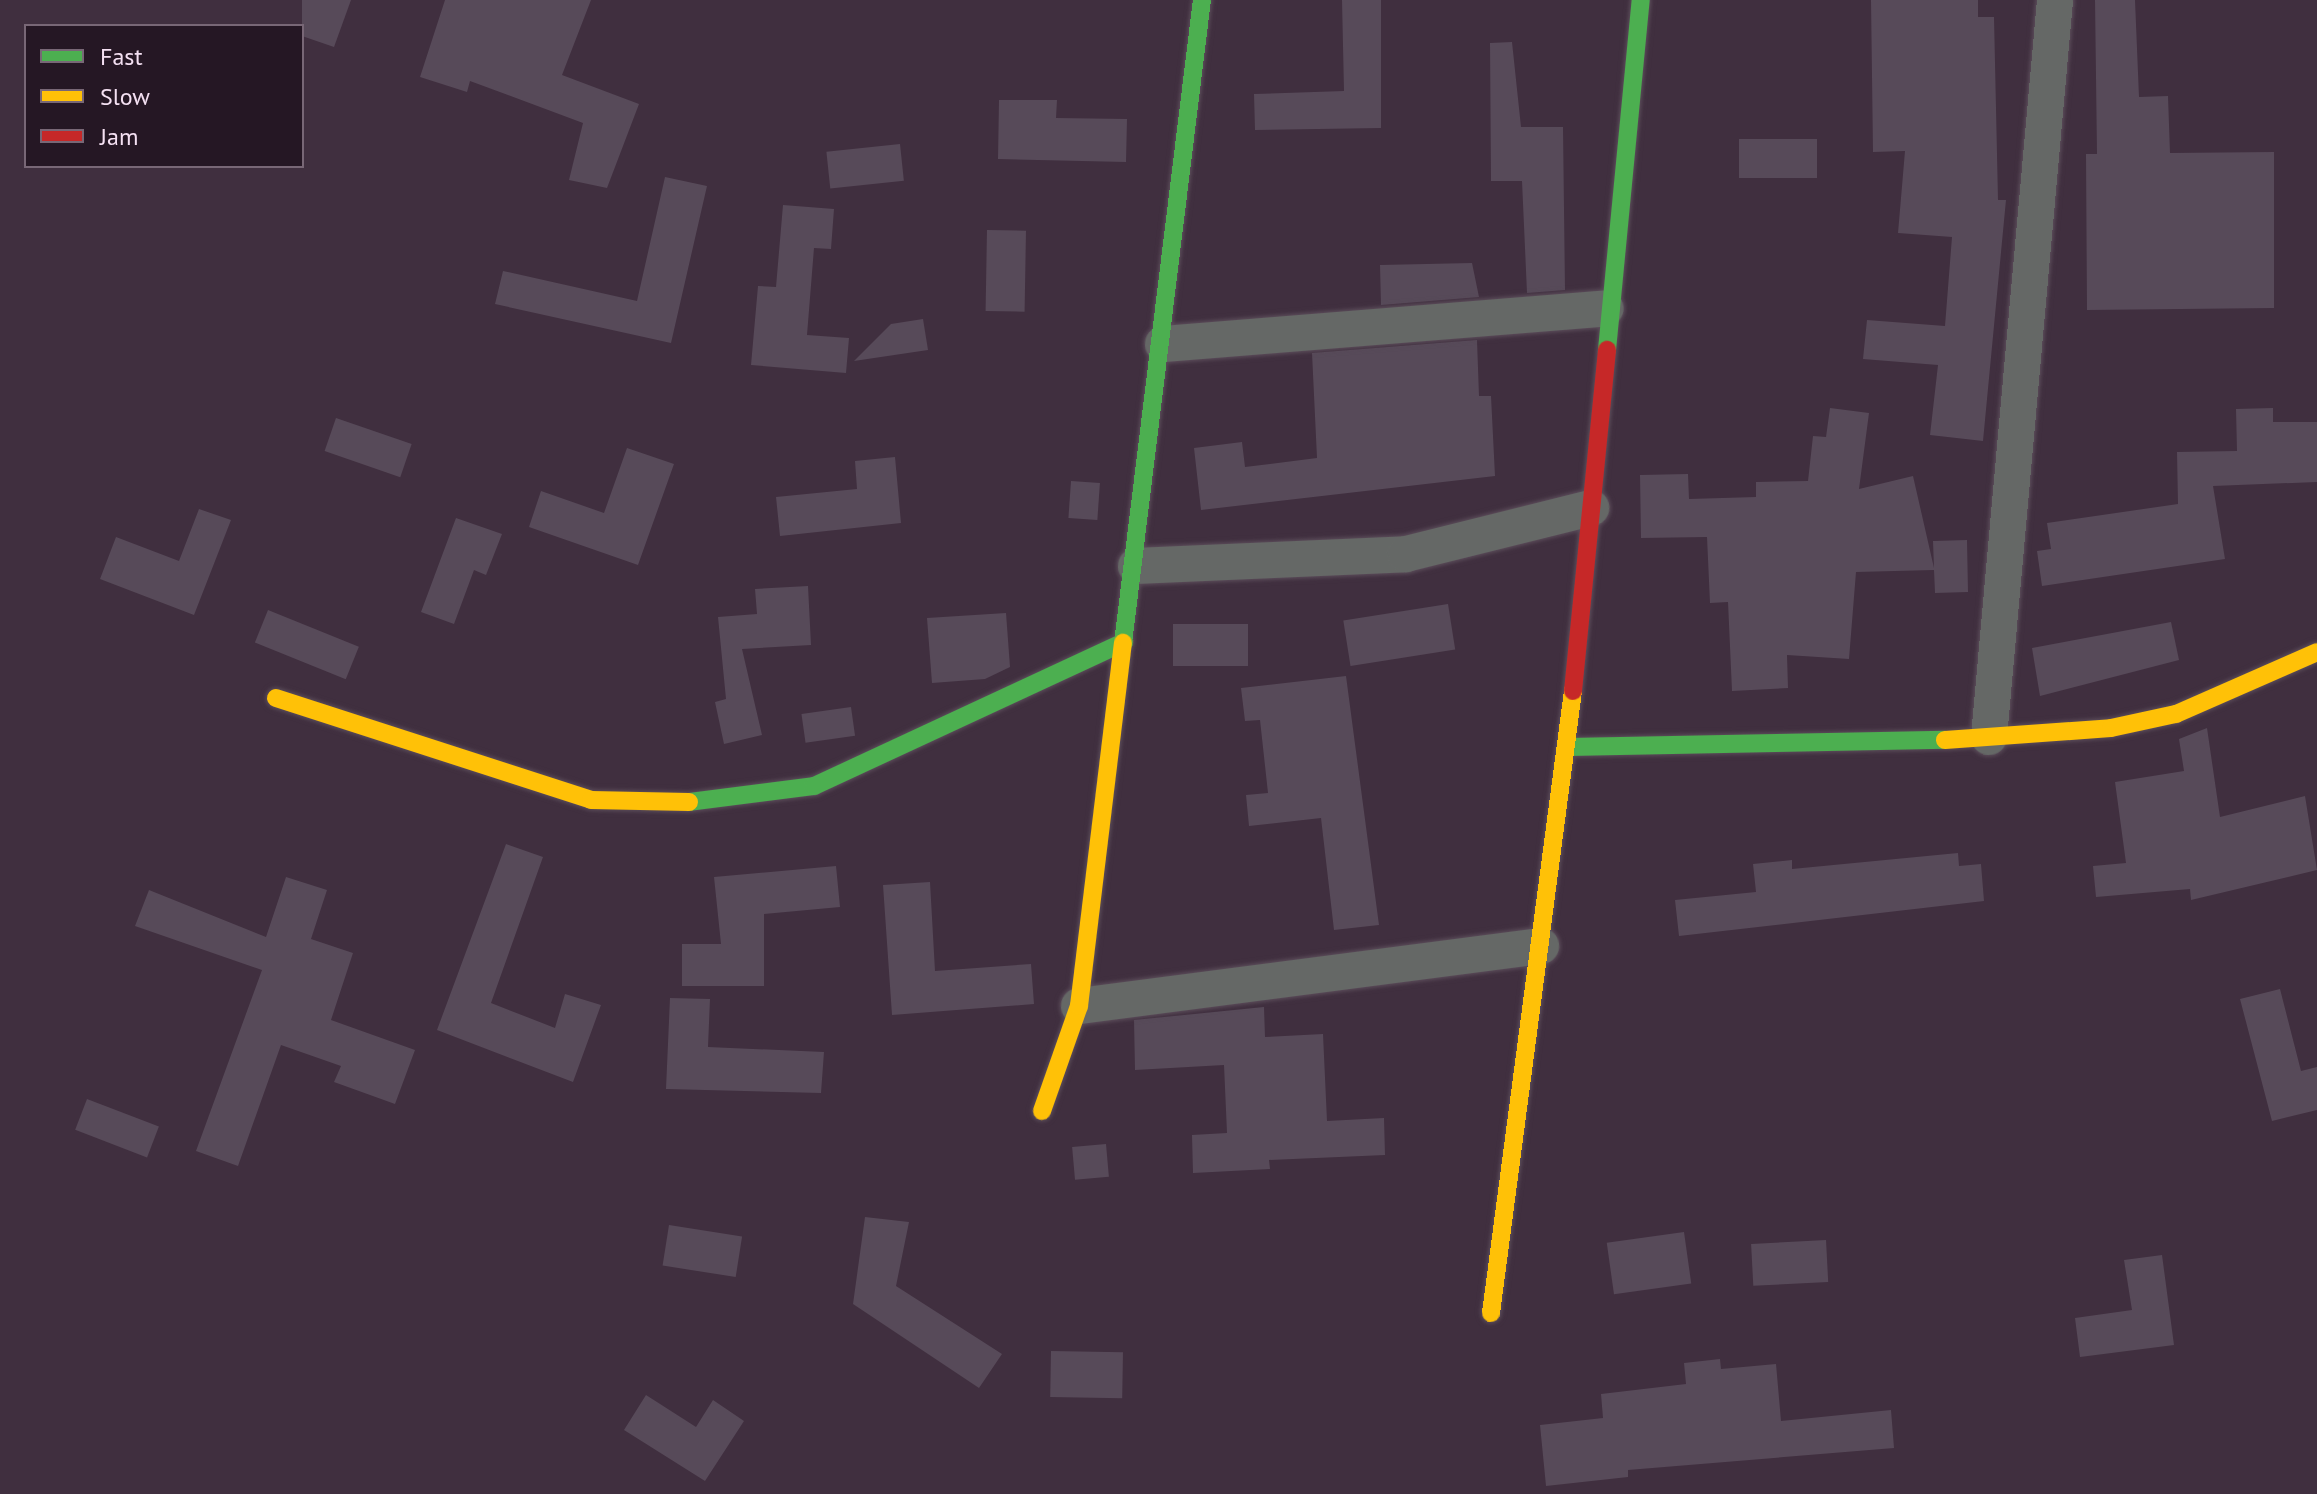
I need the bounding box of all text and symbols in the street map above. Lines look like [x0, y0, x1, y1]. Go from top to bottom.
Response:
legend [24, 24, 304, 168]
text: Fast [100, 41, 143, 72]
text: Slow [100, 81, 150, 112]
text: Jam [100, 121, 138, 152]

